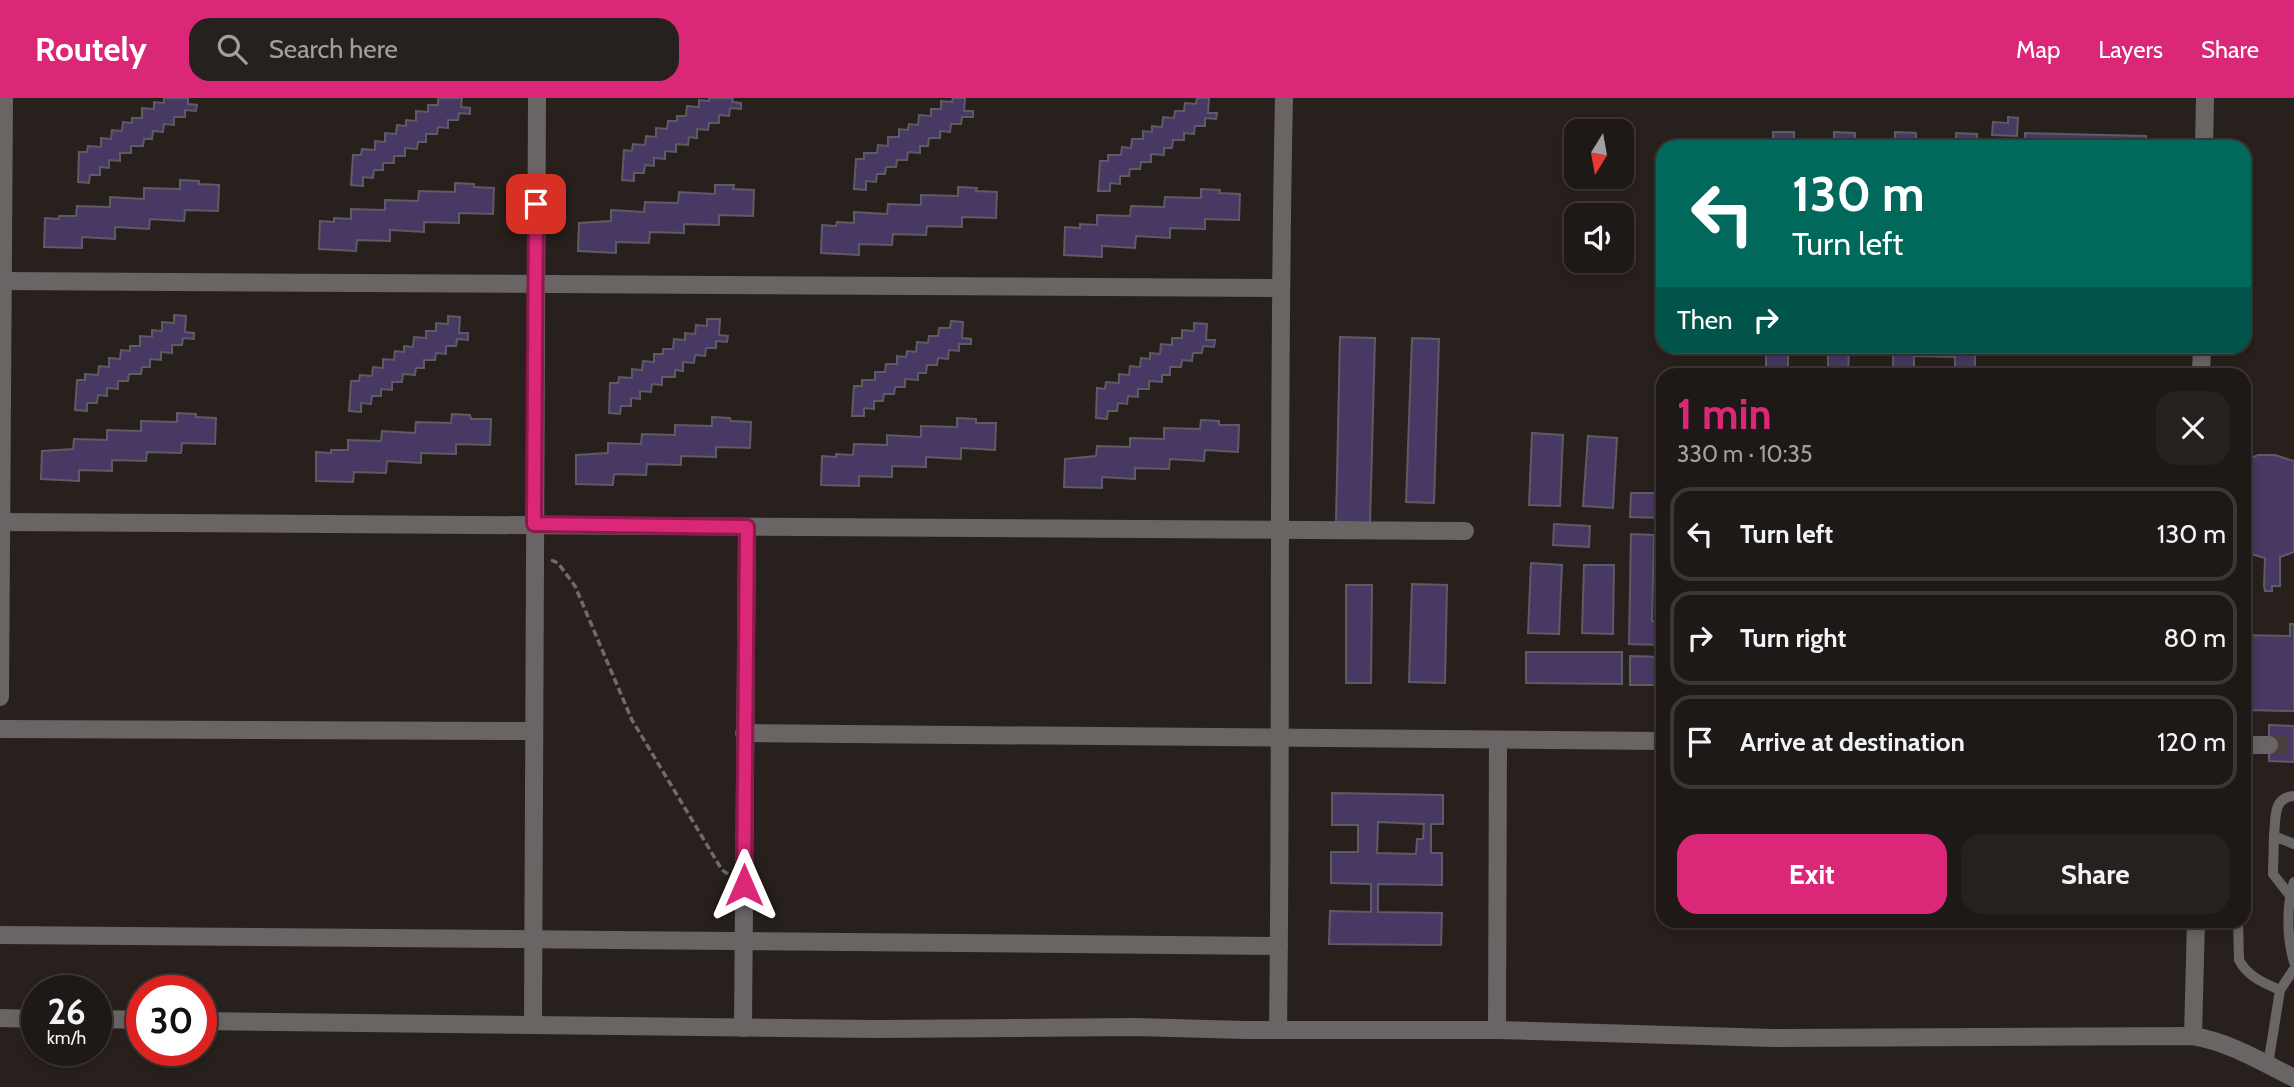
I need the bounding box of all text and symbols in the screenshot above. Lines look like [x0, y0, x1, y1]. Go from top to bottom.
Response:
search box [189, 18, 679, 81]
text: Routely [35, 29, 147, 69]
icon: search [213, 30, 251, 68]
text: Search here [269, 33, 398, 65]
text: Map [2016, 35, 2060, 64]
text: Layers [2098, 35, 2163, 64]
text: Share [2201, 35, 2259, 64]
north arrow [1564, 119, 1634, 189]
map controls [1564, 119, 1634, 273]
text: 130 m [1792, 164, 1925, 223]
icon: left [1677, 168, 1768, 259]
pin [506, 174, 566, 234]
icon: arrive [517, 185, 555, 223]
button: sound [1564, 203, 1634, 273]
text: Turn left [1792, 224, 1903, 263]
icon: right [1747, 301, 1785, 339]
text: Then [1677, 304, 1733, 336]
text: 1 min [1677, 388, 1772, 440]
button: close [2156, 391, 2230, 465]
text: 330 m · 10:35 [1677, 440, 1812, 468]
icon: left [1681, 515, 1719, 553]
text: Turn left [1740, 518, 1833, 550]
text: 130 m [2157, 518, 2226, 550]
icon: right [1681, 619, 1719, 657]
text: Turn right [1740, 622, 1846, 654]
text: 80 m [2163, 622, 2226, 654]
icon: arrive [1681, 723, 1719, 761]
text: Arrive at destination [1740, 726, 1965, 758]
text: 120 m [2157, 726, 2226, 758]
button: Exit [1677, 834, 1947, 914]
button: Share [1961, 834, 2230, 914]
position arrow [707, 848, 781, 922]
speed limit sign: 30 [126, 975, 217, 1066]
text: 26 [47, 990, 86, 1033]
text: km/h [47, 1027, 86, 1049]

